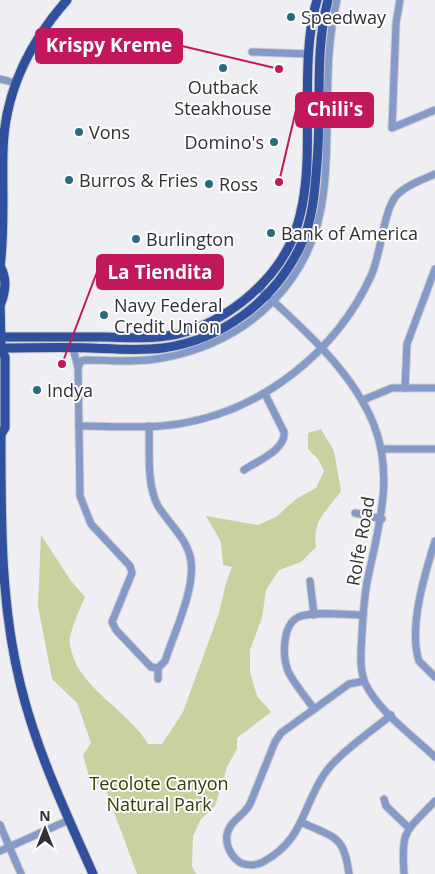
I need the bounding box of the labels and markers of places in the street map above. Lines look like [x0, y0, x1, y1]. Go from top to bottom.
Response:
place label: Speedway [301, 5, 387, 29]
marker: Speedway [285, 11, 297, 23]
callout: Krispy Kreme [36, 29, 182, 63]
marker: Outback Steakhouse [217, 62, 229, 74]
place label: Outback Steakhouse [174, 75, 272, 120]
callout: Chili's [296, 93, 373, 127]
place label: Vons [89, 120, 130, 144]
marker: Vons [73, 126, 85, 138]
place label: Domino's [185, 130, 264, 154]
marker: Domino's [268, 136, 280, 148]
place label: Burros & Fries [79, 168, 198, 192]
place label: Ross [219, 172, 258, 196]
marker: Burros & Fries [63, 174, 75, 186]
marker: Ross [203, 178, 215, 190]
place label: Bank of America [281, 221, 418, 245]
place label: Burlington [146, 227, 234, 251]
marker: Bank of America [265, 227, 277, 239]
marker: Burlington [130, 233, 142, 245]
callout: La Tiendita [97, 255, 223, 289]
place label: Navy Federal Credit Union [114, 293, 223, 338]
marker: Navy Federal Credit Union [98, 309, 110, 321]
place label: Indya [47, 378, 93, 402]
marker: Indya [31, 384, 43, 396]

